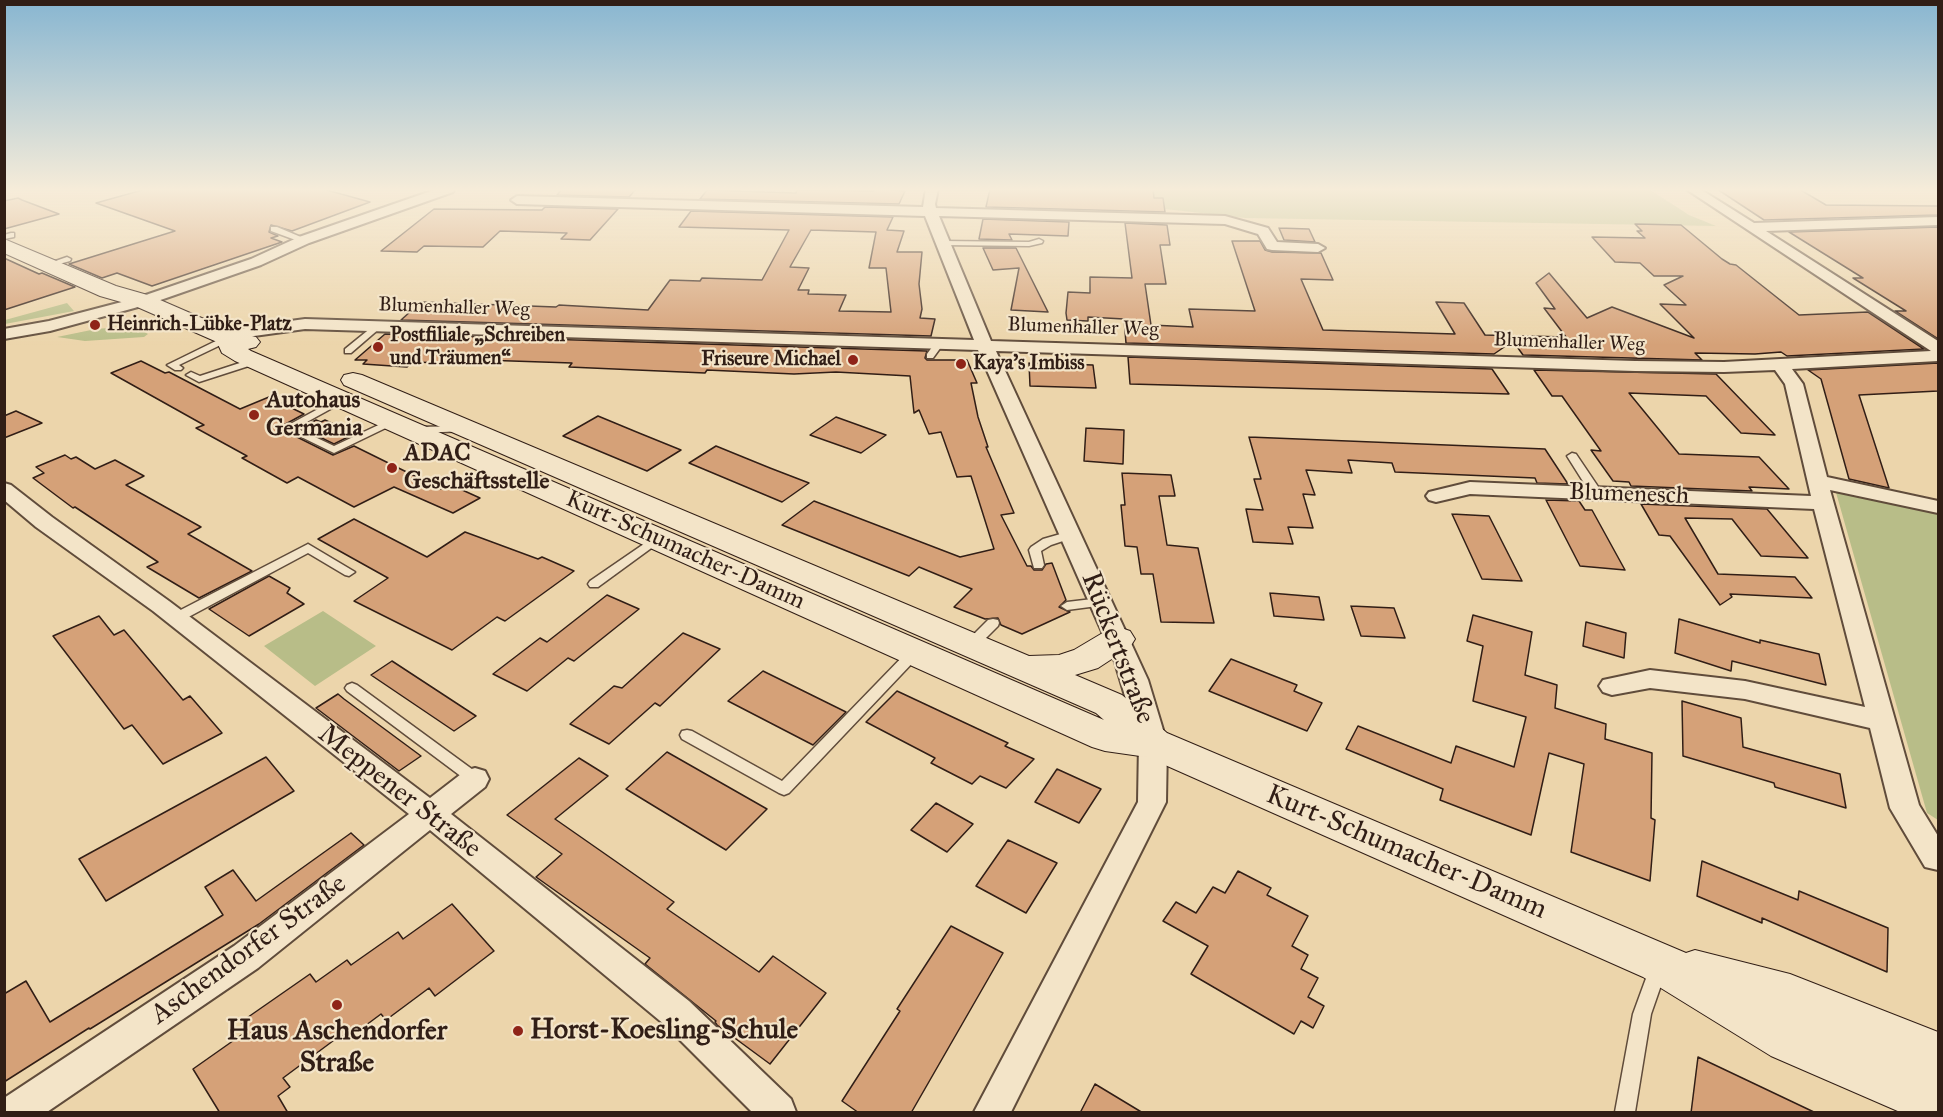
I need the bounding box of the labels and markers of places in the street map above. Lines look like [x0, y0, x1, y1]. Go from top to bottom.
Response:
place label: Heinrich-Lübke-Platz [107, 313, 292, 337]
marker: Heinrich-Lübke-Platz [88, 318, 102, 332]
place label: Postfiliale „Schreiben und Träumen“ [390, 324, 565, 371]
marker: Postfiliale „Schreiben und Träumen“ [371, 340, 385, 354]
place label: Friseure Michael [701, 348, 841, 372]
place label: Kaya's Imbiss [973, 352, 1085, 376]
marker: Friseure Michael [846, 353, 860, 367]
marker: Kaya's Imbiss [954, 357, 968, 371]
place label: Autohaus Germania [266, 387, 363, 443]
marker: Autohaus Germania [247, 408, 261, 422]
place label: ADAC Geschäftsstelle [404, 440, 549, 496]
marker: ADAC Geschäftsstelle [385, 461, 399, 475]
marker: Haus Aschendorfer Straße [330, 998, 344, 1012]
place label: Horst-Koesling-Schule [530, 1014, 798, 1048]
place label: Haus Aschendorfer Straße [227, 1015, 447, 1081]
marker: Horst-Koesling-Schule [511, 1024, 525, 1038]

